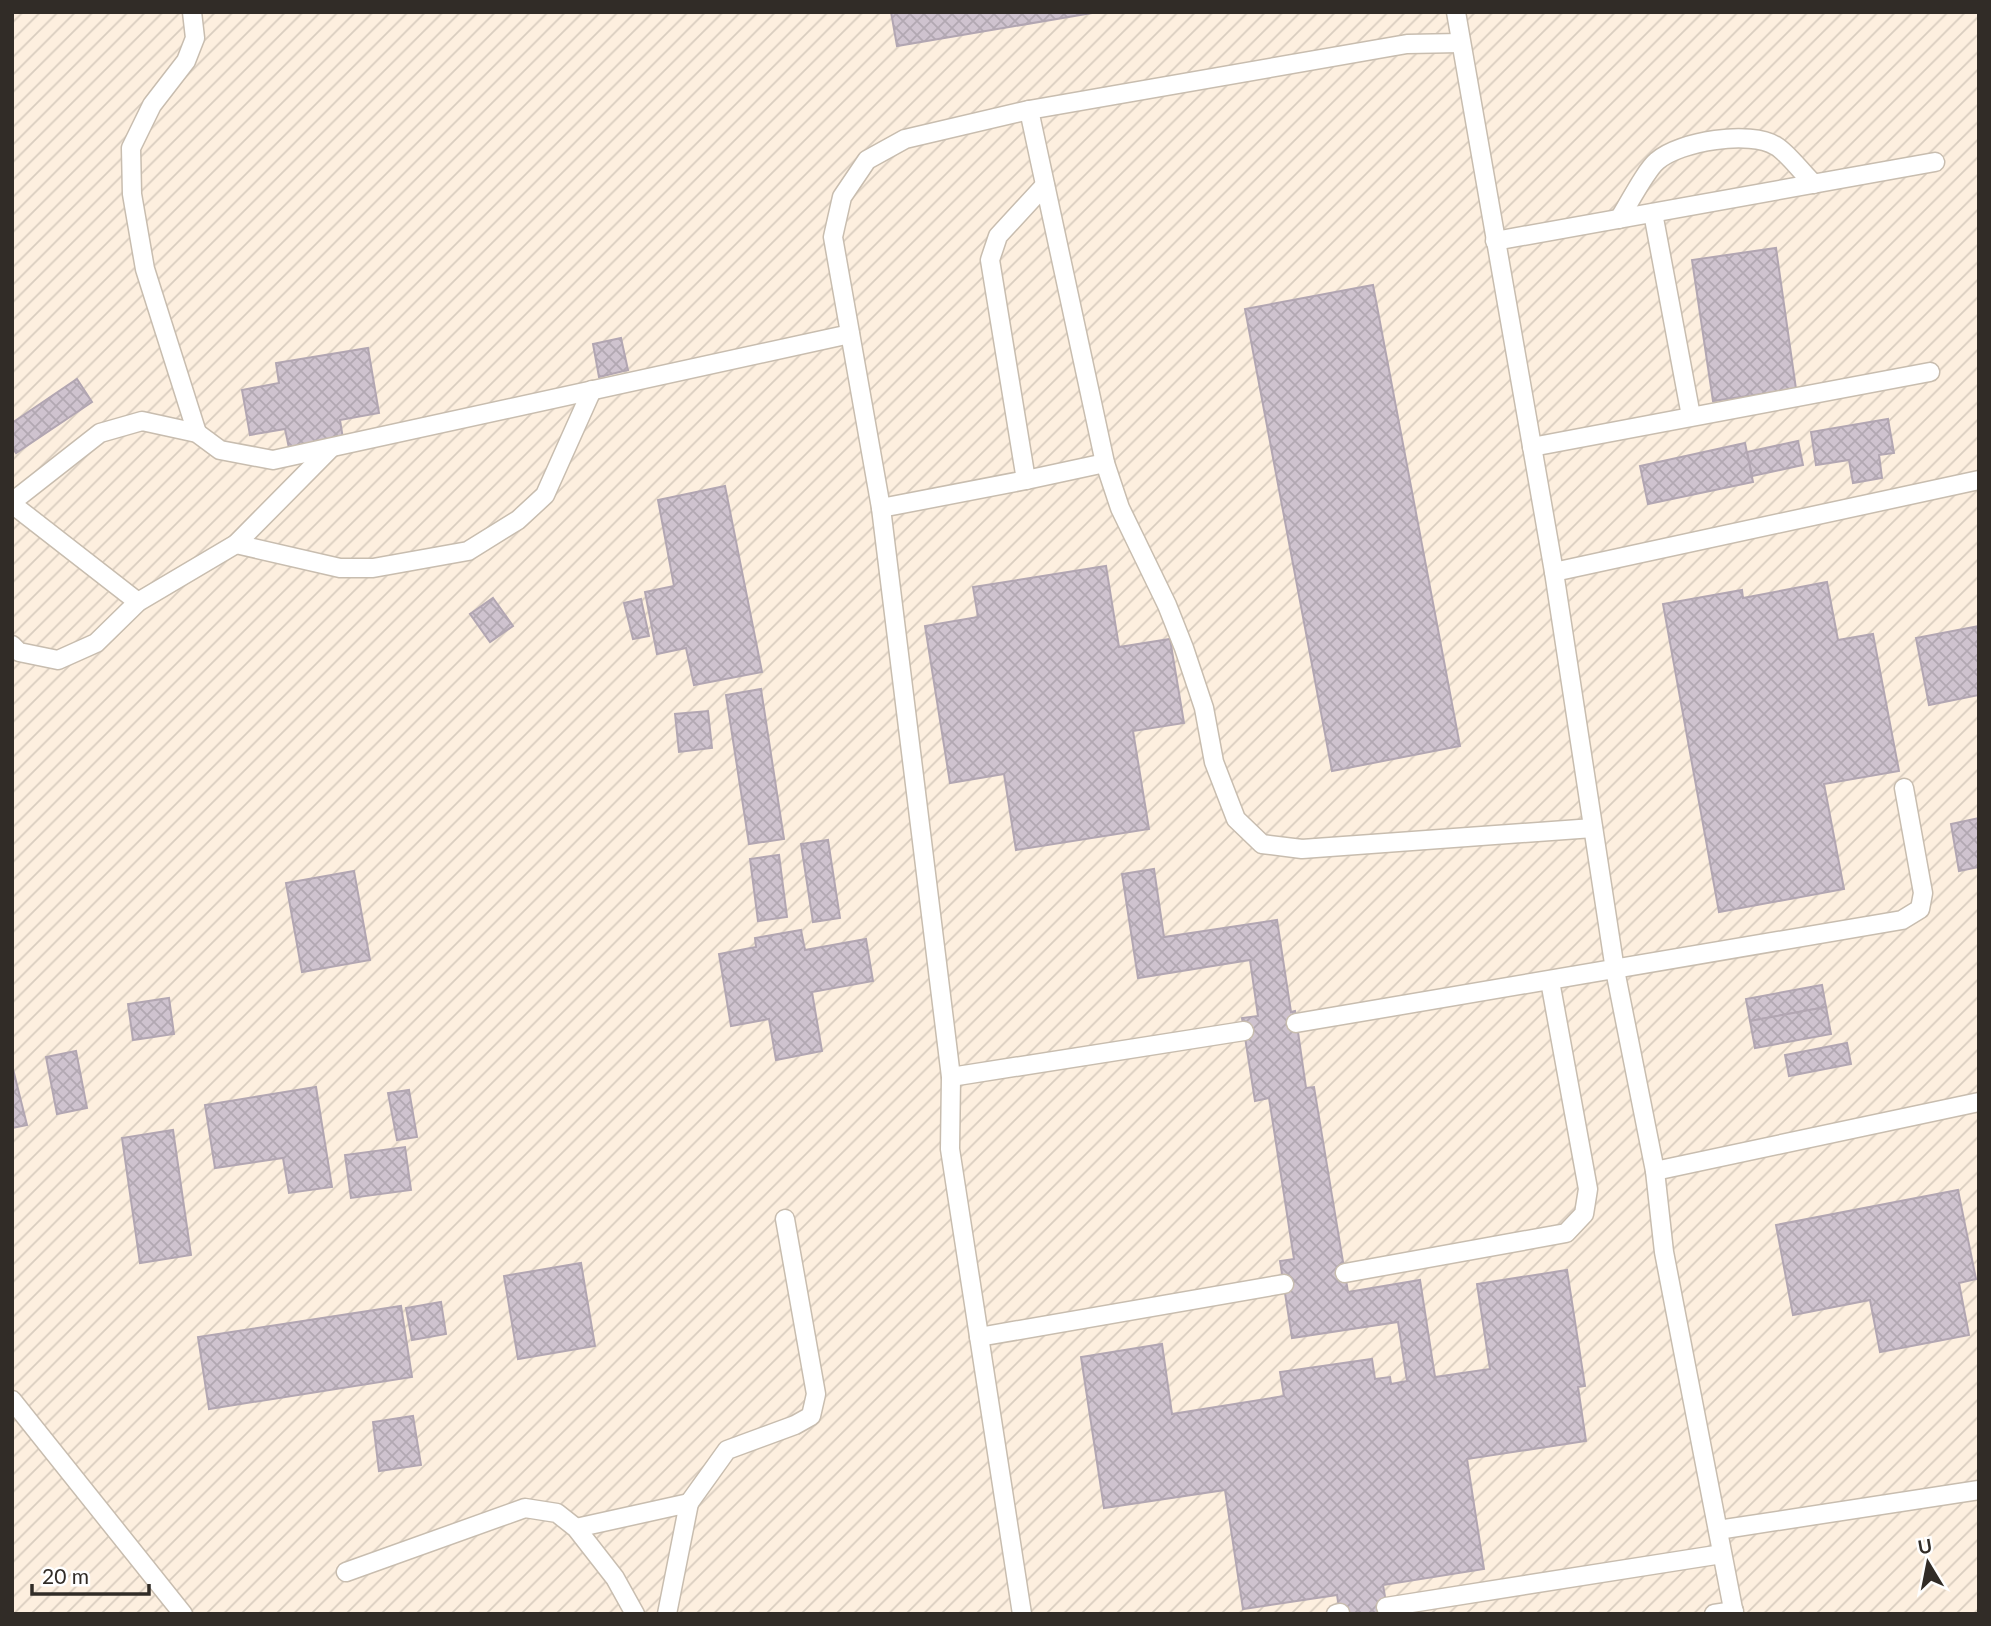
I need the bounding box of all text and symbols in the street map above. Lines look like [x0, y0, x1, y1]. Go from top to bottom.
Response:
north arrow [1893, 1528, 1963, 1598]
text: U [1916, 1533, 1934, 1558]
scale bar [32, 1552, 149, 1596]
text: 20 m [42, 1563, 89, 1588]

